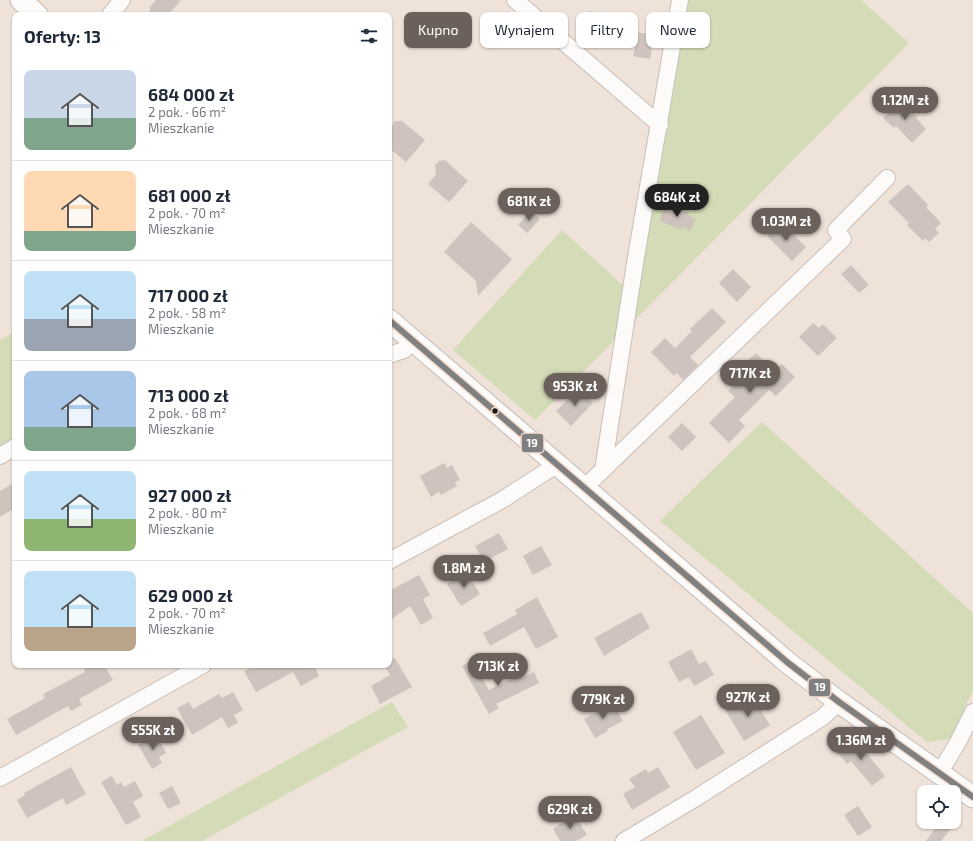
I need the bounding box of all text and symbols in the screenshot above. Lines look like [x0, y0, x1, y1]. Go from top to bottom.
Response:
chip: Kupno [404, 12, 472, 48]
chip: Wynajem [480, 12, 568, 48]
chip: Filtry [576, 12, 638, 48]
chip: Nowe [646, 12, 710, 48]
icon: filters [358, 25, 380, 47]
text: Oferty: 13 [24, 26, 101, 46]
text: 684 000 zł [148, 84, 234, 104]
icon: home [56, 86, 104, 134]
pin: 1.12M zł [864, 87, 946, 121]
text: 1.12M zł [881, 92, 929, 108]
text: 2 pok. · 66 m² [148, 104, 226, 120]
text: Mieszkanie [148, 120, 214, 136]
pin: 684K zł [640, 184, 714, 218]
text: 681 000 zł [148, 185, 231, 205]
icon: home [56, 187, 104, 235]
pin: 681K zł [492, 188, 566, 222]
text: 684K zł [654, 189, 700, 205]
text: 681K zł [507, 193, 551, 209]
text: 2 pok. · 70 m² [148, 205, 226, 221]
pin: 1.03M zł [745, 208, 827, 242]
text: 1.03M zł [761, 213, 811, 229]
text: Mieszkanie [148, 221, 214, 237]
text: 717 000 zł [148, 285, 228, 305]
icon: home [56, 287, 104, 335]
text: 2 pok. · 58 m² [148, 305, 226, 321]
text: Mieszkanie [148, 321, 214, 337]
pin: 717K zł [713, 360, 787, 394]
text: 717K zł [729, 365, 771, 381]
pin: 953K zł [538, 373, 612, 407]
text: 953K zł [553, 378, 597, 394]
text: 713 000 zł [148, 385, 229, 405]
icon: home [56, 387, 104, 435]
text: 2 pok. · 68 m² [148, 405, 227, 421]
unlabelled marker [490, 406, 500, 416]
text: Mieszkanie [148, 421, 214, 437]
line badge: 19 [521, 433, 544, 453]
text: 19 [526, 436, 538, 449]
text: 927 000 zł [148, 485, 231, 505]
icon: home [56, 487, 104, 535]
text: 2 pok. · 80 m² [148, 505, 227, 521]
text: Mieszkanie [148, 521, 214, 537]
pin: 1.8M zł [427, 555, 501, 589]
text: 1.8M zł [442, 560, 486, 576]
text: 629 000 zł [148, 585, 233, 605]
icon: home [56, 587, 104, 635]
text: 2 pok. · 70 m² [148, 605, 226, 621]
text: Mieszkanie [148, 621, 214, 637]
pin: 713K zł [461, 653, 535, 687]
text: 713K zł [477, 658, 519, 674]
line badge: 19 [808, 678, 831, 697]
text: 19 [814, 680, 826, 693]
pin: 927K zł [711, 684, 785, 718]
pin: 779K zł [566, 686, 640, 720]
text: 927K zł [726, 689, 770, 705]
text: 779K zł [581, 691, 625, 707]
pin: 555K zł [116, 717, 190, 751]
text: 555K zł [131, 722, 175, 738]
pin: 1.36M zł [820, 727, 902, 761]
text: 1.36M zł [836, 732, 886, 748]
map controls [917, 785, 961, 829]
button: locate [917, 785, 961, 829]
pin: 629K zł [533, 796, 607, 830]
text: 629K zł [547, 801, 593, 817]

